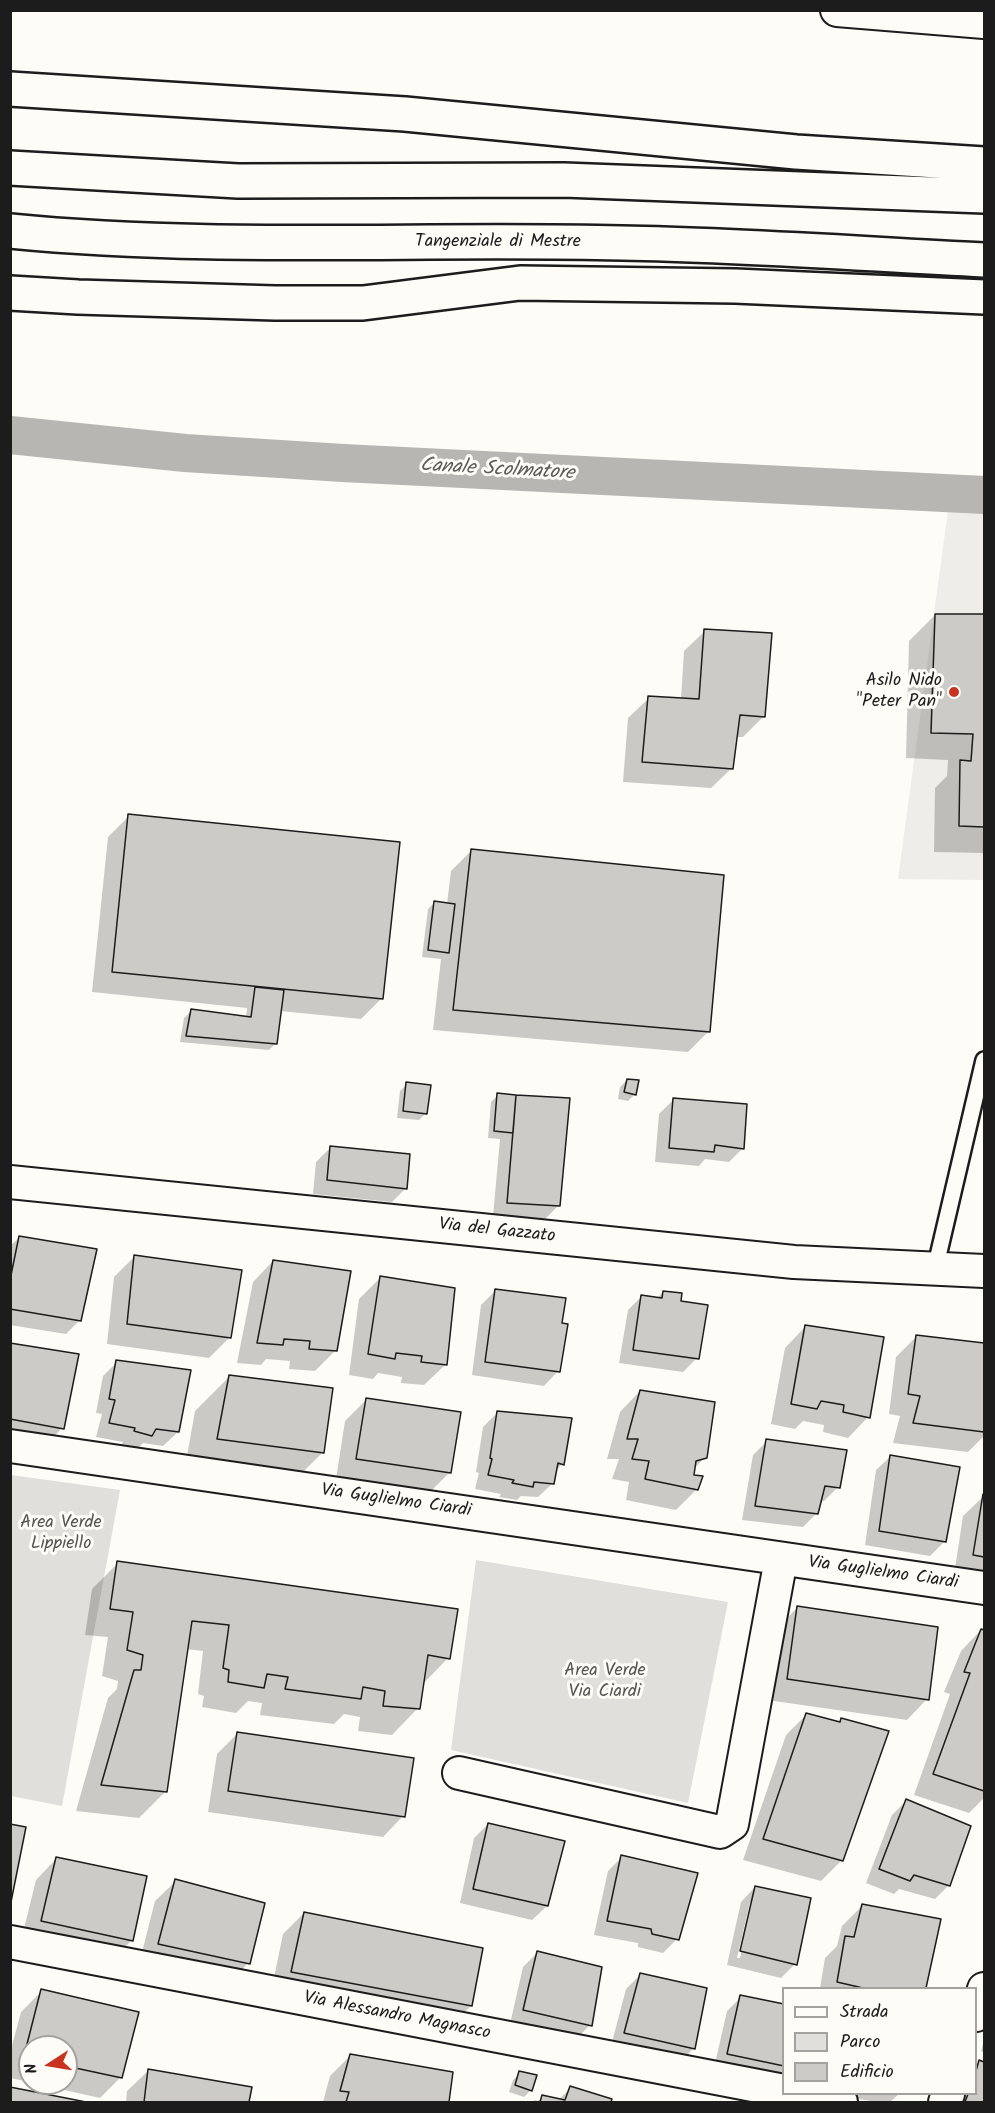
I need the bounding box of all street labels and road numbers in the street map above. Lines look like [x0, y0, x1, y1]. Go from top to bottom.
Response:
street label: Tangenziale di Mestre [415, 232, 581, 254]
street label: Via del Gazzato [438, 1215, 556, 1249]
street label: Via Guglielmo Ciardi [320, 1481, 472, 1523]
street label: Via Guglielmo Ciardi [807, 1553, 959, 1595]
street label: Via Alessandro Magnasco [302, 1988, 492, 2046]

